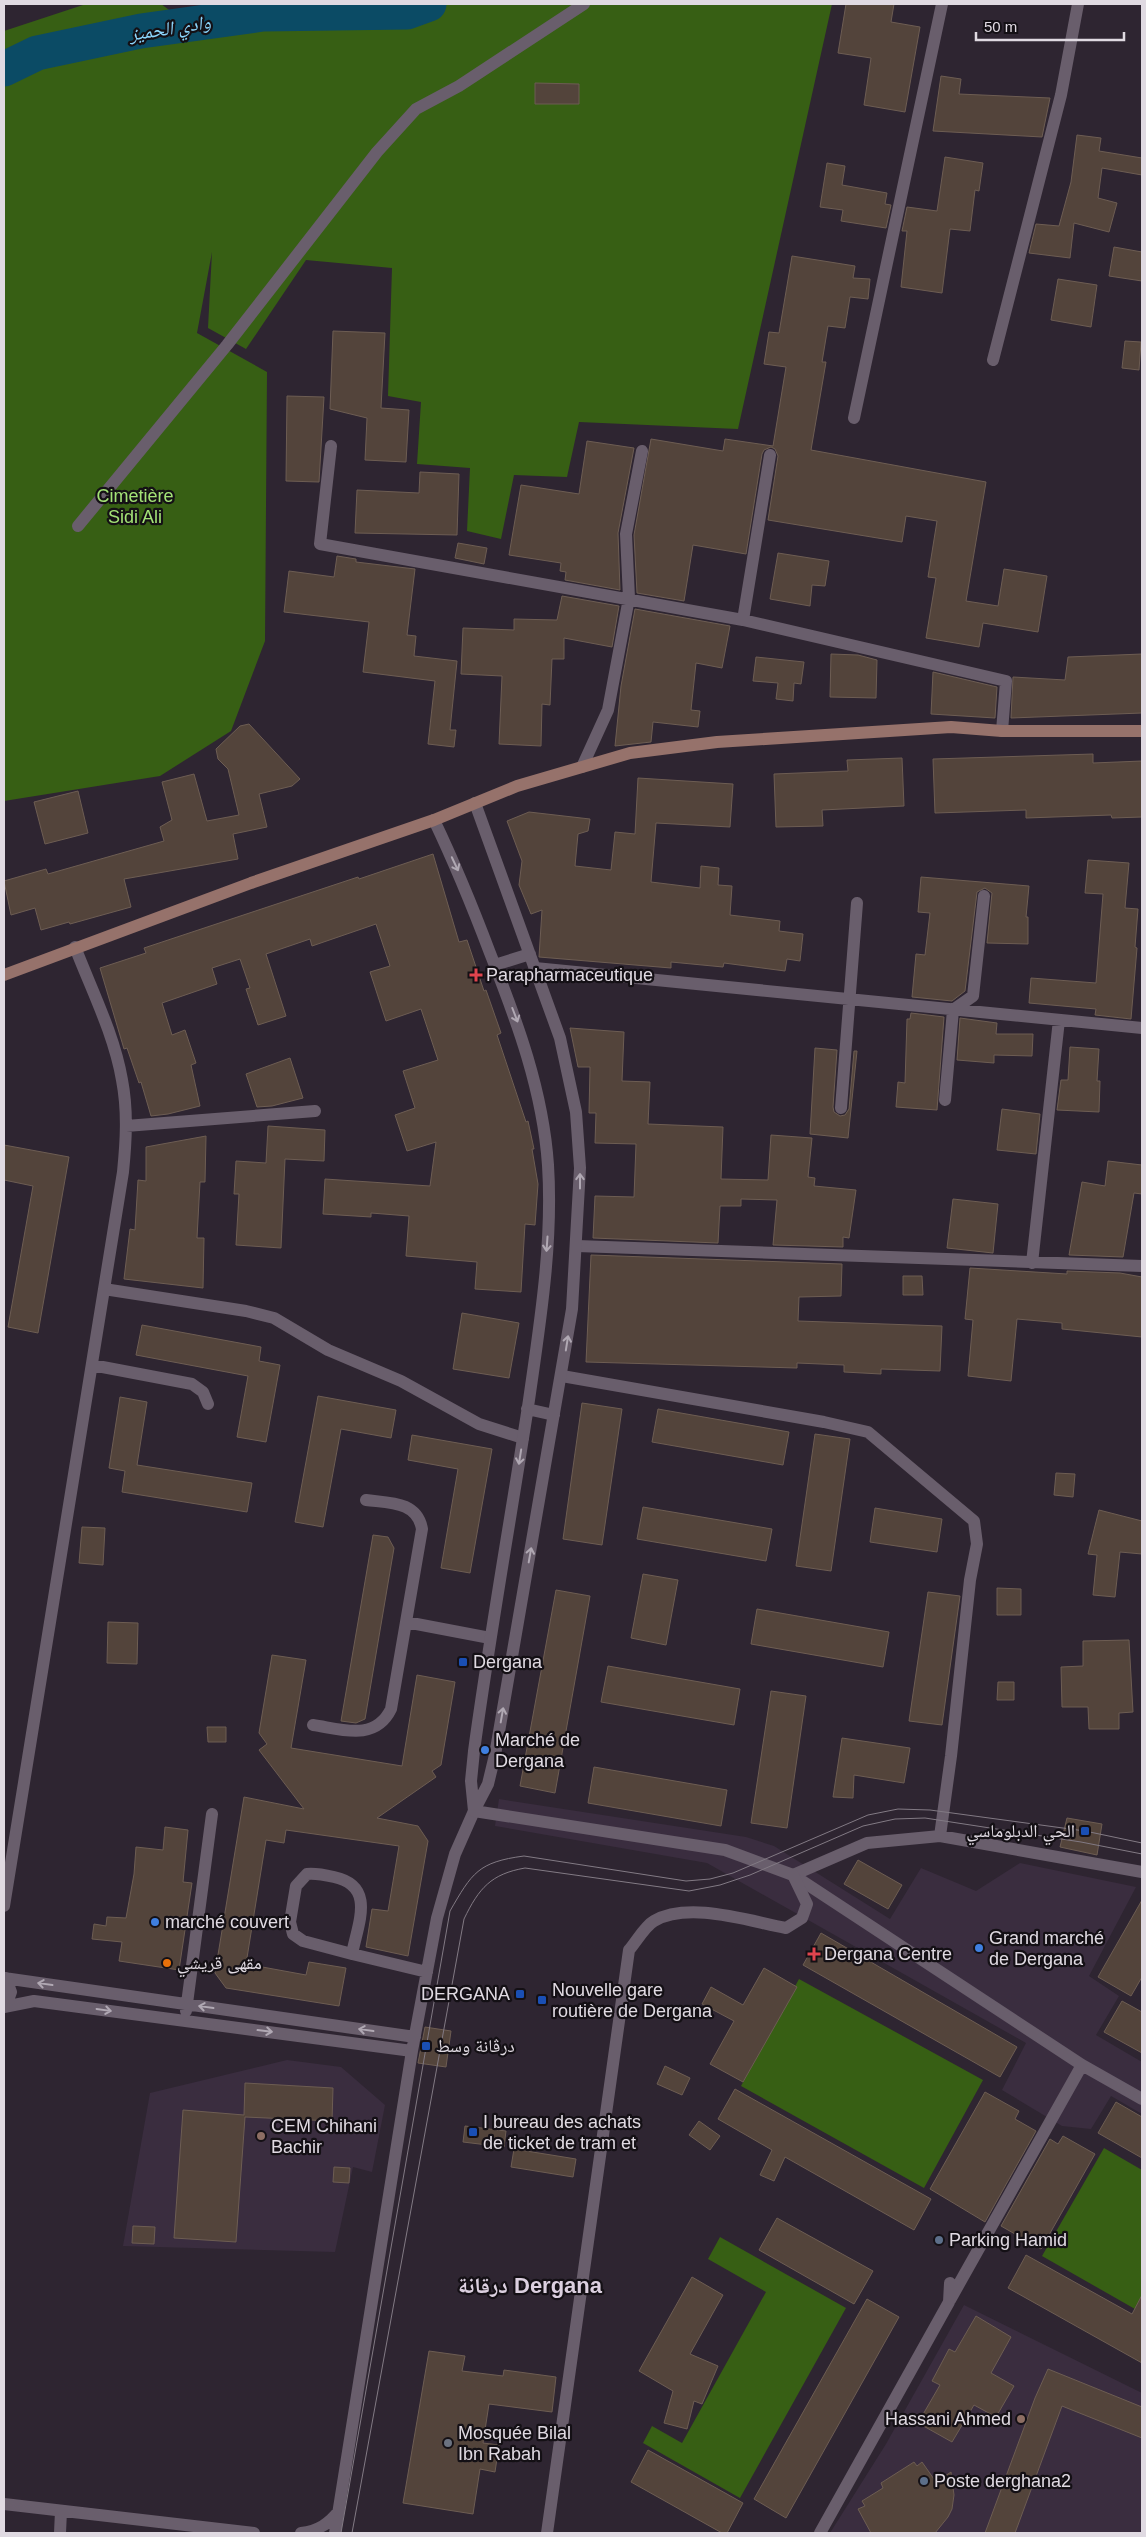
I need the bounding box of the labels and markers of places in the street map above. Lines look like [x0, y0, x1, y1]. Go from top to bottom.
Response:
place label: Parapharmaceutique [486, 965, 653, 985]
marker: Parapharmaceutique [470, 969, 482, 981]
place label: Dergana [473, 1652, 543, 1672]
marker: Dergana [457, 1656, 469, 1668]
place label: Marché de Dergana [495, 1730, 580, 1771]
marker: Marché de Dergana [479, 1744, 491, 1756]
place label: الحي الدبلوماسي [966, 1821, 1075, 1846]
marker: الحي الدبلوماسي [1079, 1825, 1091, 1837]
place label: marché couvert [165, 1912, 289, 1932]
marker: marché couvert [149, 1916, 161, 1928]
place label: Grand marché de Dergana [989, 1928, 1104, 1969]
marker: Grand marché de Dergana [973, 1942, 985, 1954]
place label: Dergana Centre [824, 1944, 952, 1964]
marker: Dergana Centre [808, 1948, 820, 1960]
place label: مقهى قريشي [177, 1953, 262, 1978]
marker: مقهى قريشي [161, 1957, 173, 1969]
place label: Nouvelle gare routière de Dergana [552, 1980, 713, 2021]
place label: DERGANA [421, 1984, 510, 2004]
marker: DERGANA [514, 1988, 526, 2000]
marker: Nouvelle gare routière de Dergana [536, 1994, 548, 2006]
place label: درڨانة وسط [436, 2036, 515, 2056]
marker: درڨانة وسط [420, 2040, 432, 2052]
place label: I bureau des achats de ticket de tram et [483, 2112, 641, 2153]
place label: CEM Chihani Bachir [271, 2116, 377, 2157]
marker: I bureau des achats de ticket de tram et [467, 2126, 479, 2138]
marker: CEM Chihani Bachir [255, 2130, 267, 2142]
place label: Parking Hamid [949, 2230, 1067, 2250]
marker: Parking Hamid [933, 2234, 945, 2246]
place label: Hassani Ahmed [885, 2409, 1011, 2429]
marker: Hassani Ahmed [1015, 2413, 1027, 2425]
place label: Mosquée Bilal Ibn Rabah [458, 2423, 571, 2464]
marker: Mosquée Bilal Ibn Rabah [442, 2437, 454, 2449]
place label: Poste derghana2 [934, 2471, 1071, 2491]
marker: Poste derghana2 [918, 2475, 930, 2487]

